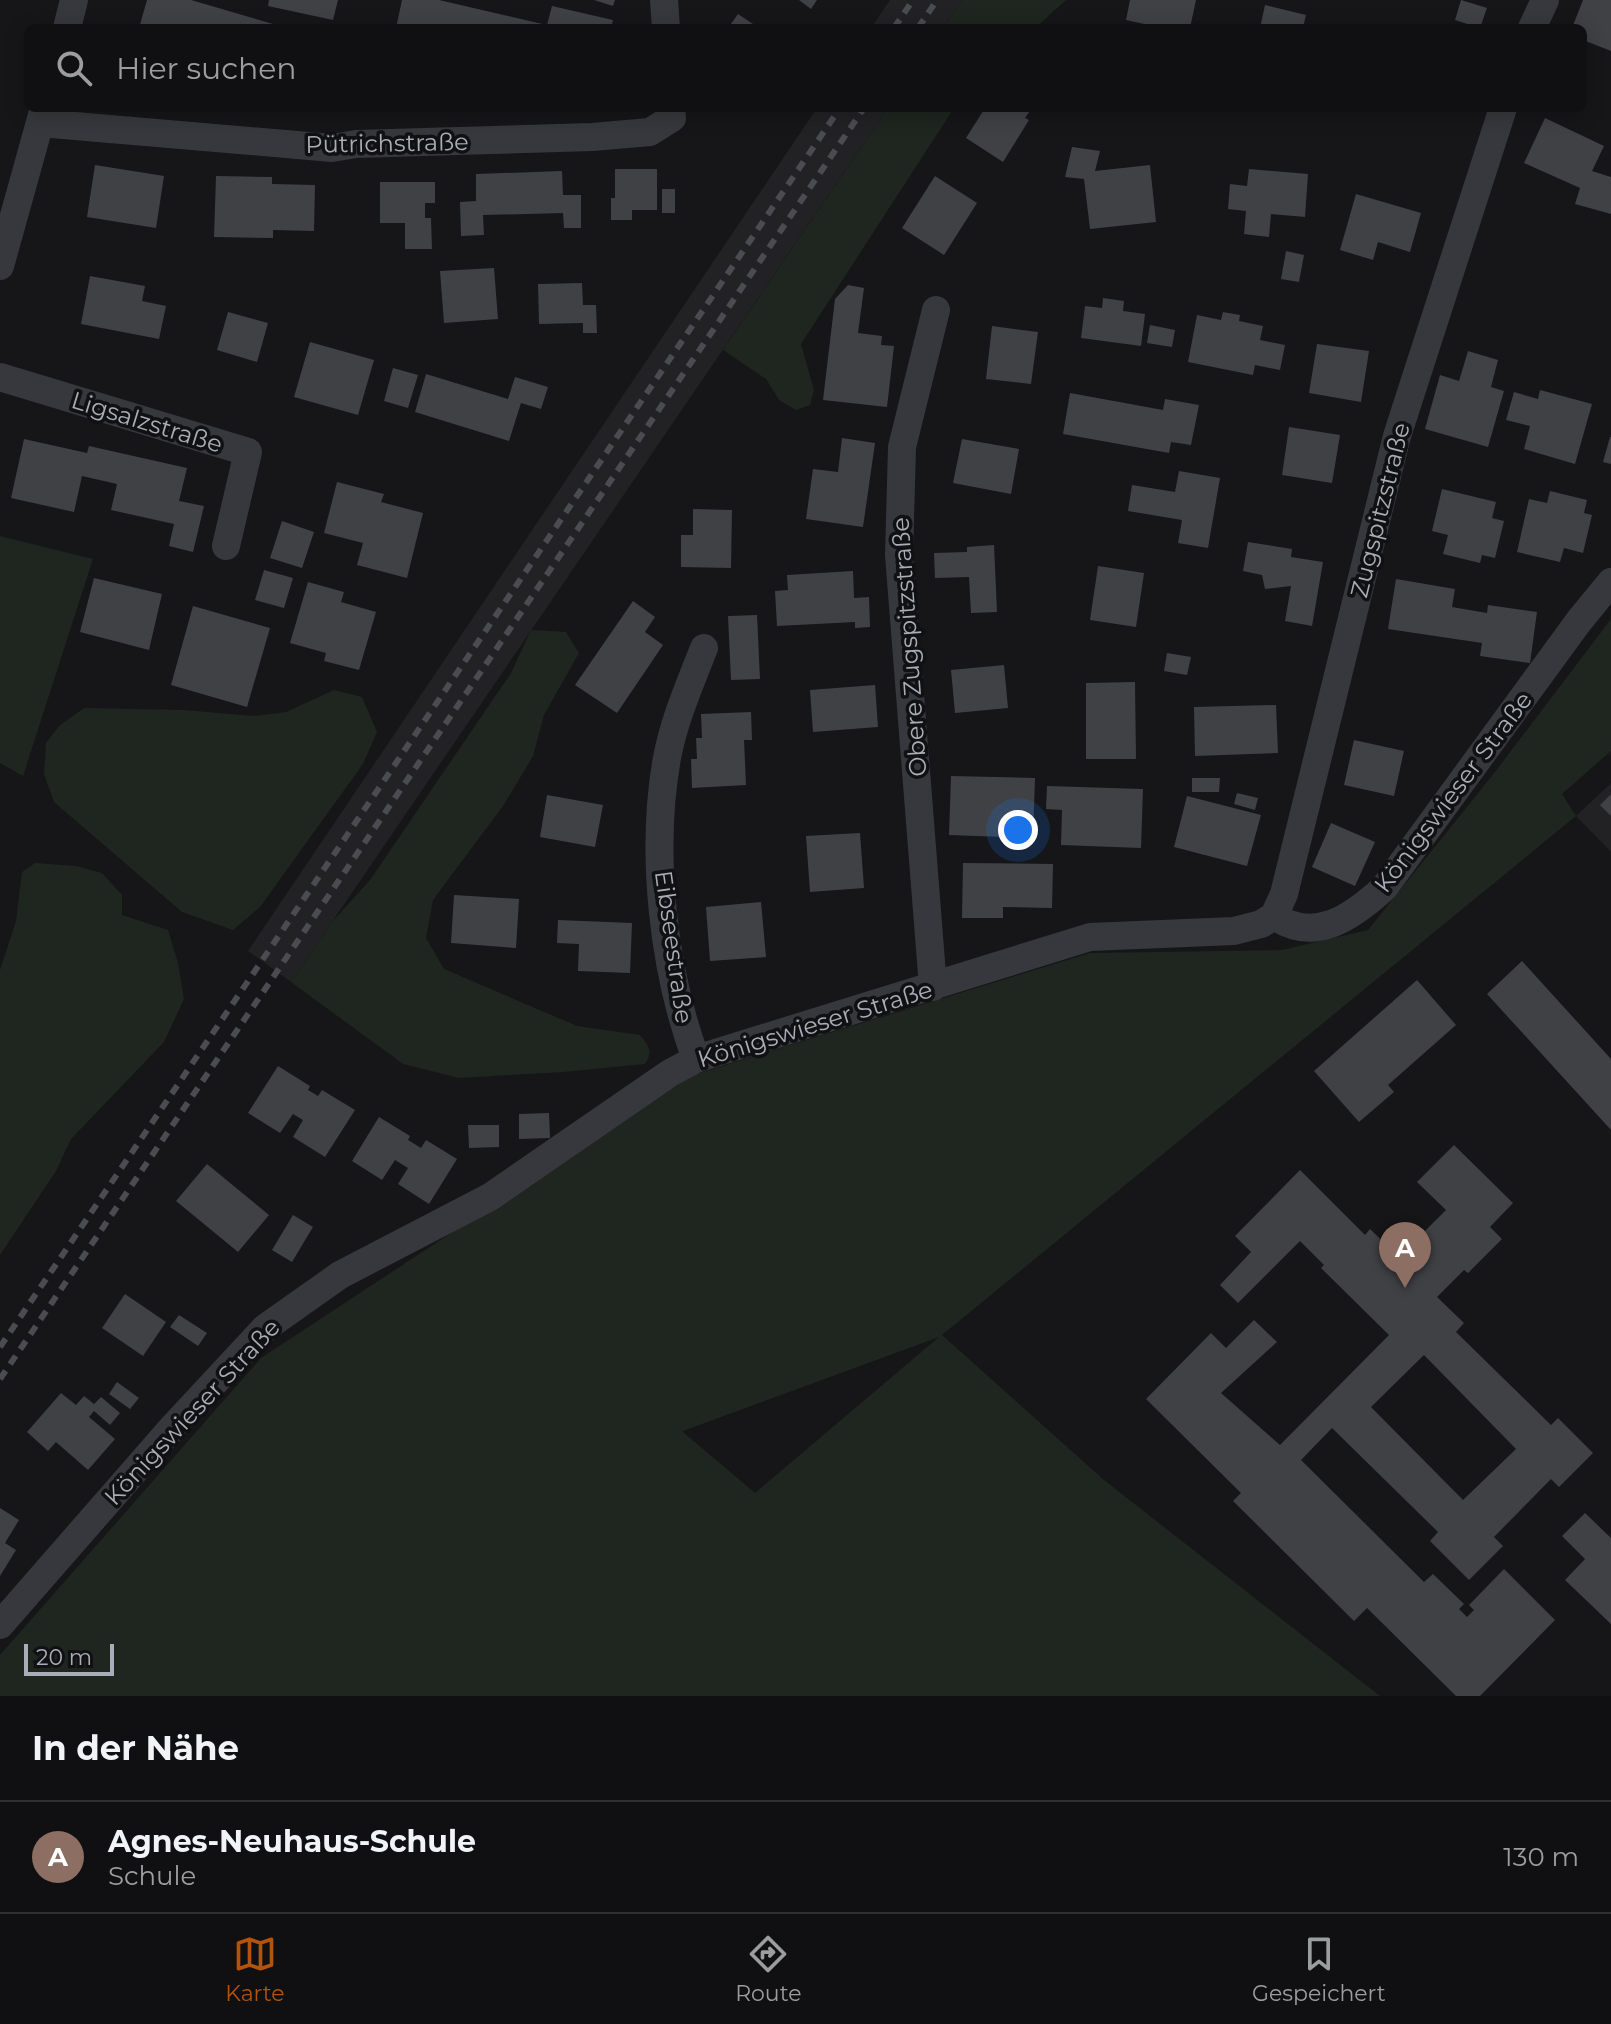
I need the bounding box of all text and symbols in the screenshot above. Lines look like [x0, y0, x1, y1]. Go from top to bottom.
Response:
search box [24, 24, 1587, 112]
icon: search [52, 46, 96, 90]
text: Hier suchen [116, 50, 297, 87]
street label: Pütrichstraße [305, 127, 469, 159]
street label: Ligsalzstraße [68, 385, 226, 459]
street label: Zugspitzstraße [1344, 420, 1416, 600]
street label: Obere Zugspitzstraße [885, 516, 933, 778]
street label: Königswieser Straße [1368, 686, 1538, 898]
your location [998, 810, 1038, 850]
street label: Eibseestraße [649, 869, 699, 1025]
street label: Königswieser Straße [694, 974, 936, 1074]
pin: A [1379, 1222, 1431, 1288]
street label: Königswieser Straße [98, 1313, 286, 1511]
scale bar [24, 1640, 114, 1676]
text: 20 m [36, 1644, 92, 1671]
text: In der Nähe [32, 1727, 239, 1769]
text: Agnes-Neuhaus-Schule [108, 1823, 476, 1860]
text: A [48, 1841, 68, 1873]
text: 130 m [1503, 1841, 1579, 1873]
text: Schule [108, 1860, 196, 1892]
tab: Karte [225, 1932, 285, 2007]
tab: Route [735, 1932, 801, 2007]
tab: Gespeichert [1252, 1932, 1386, 2007]

